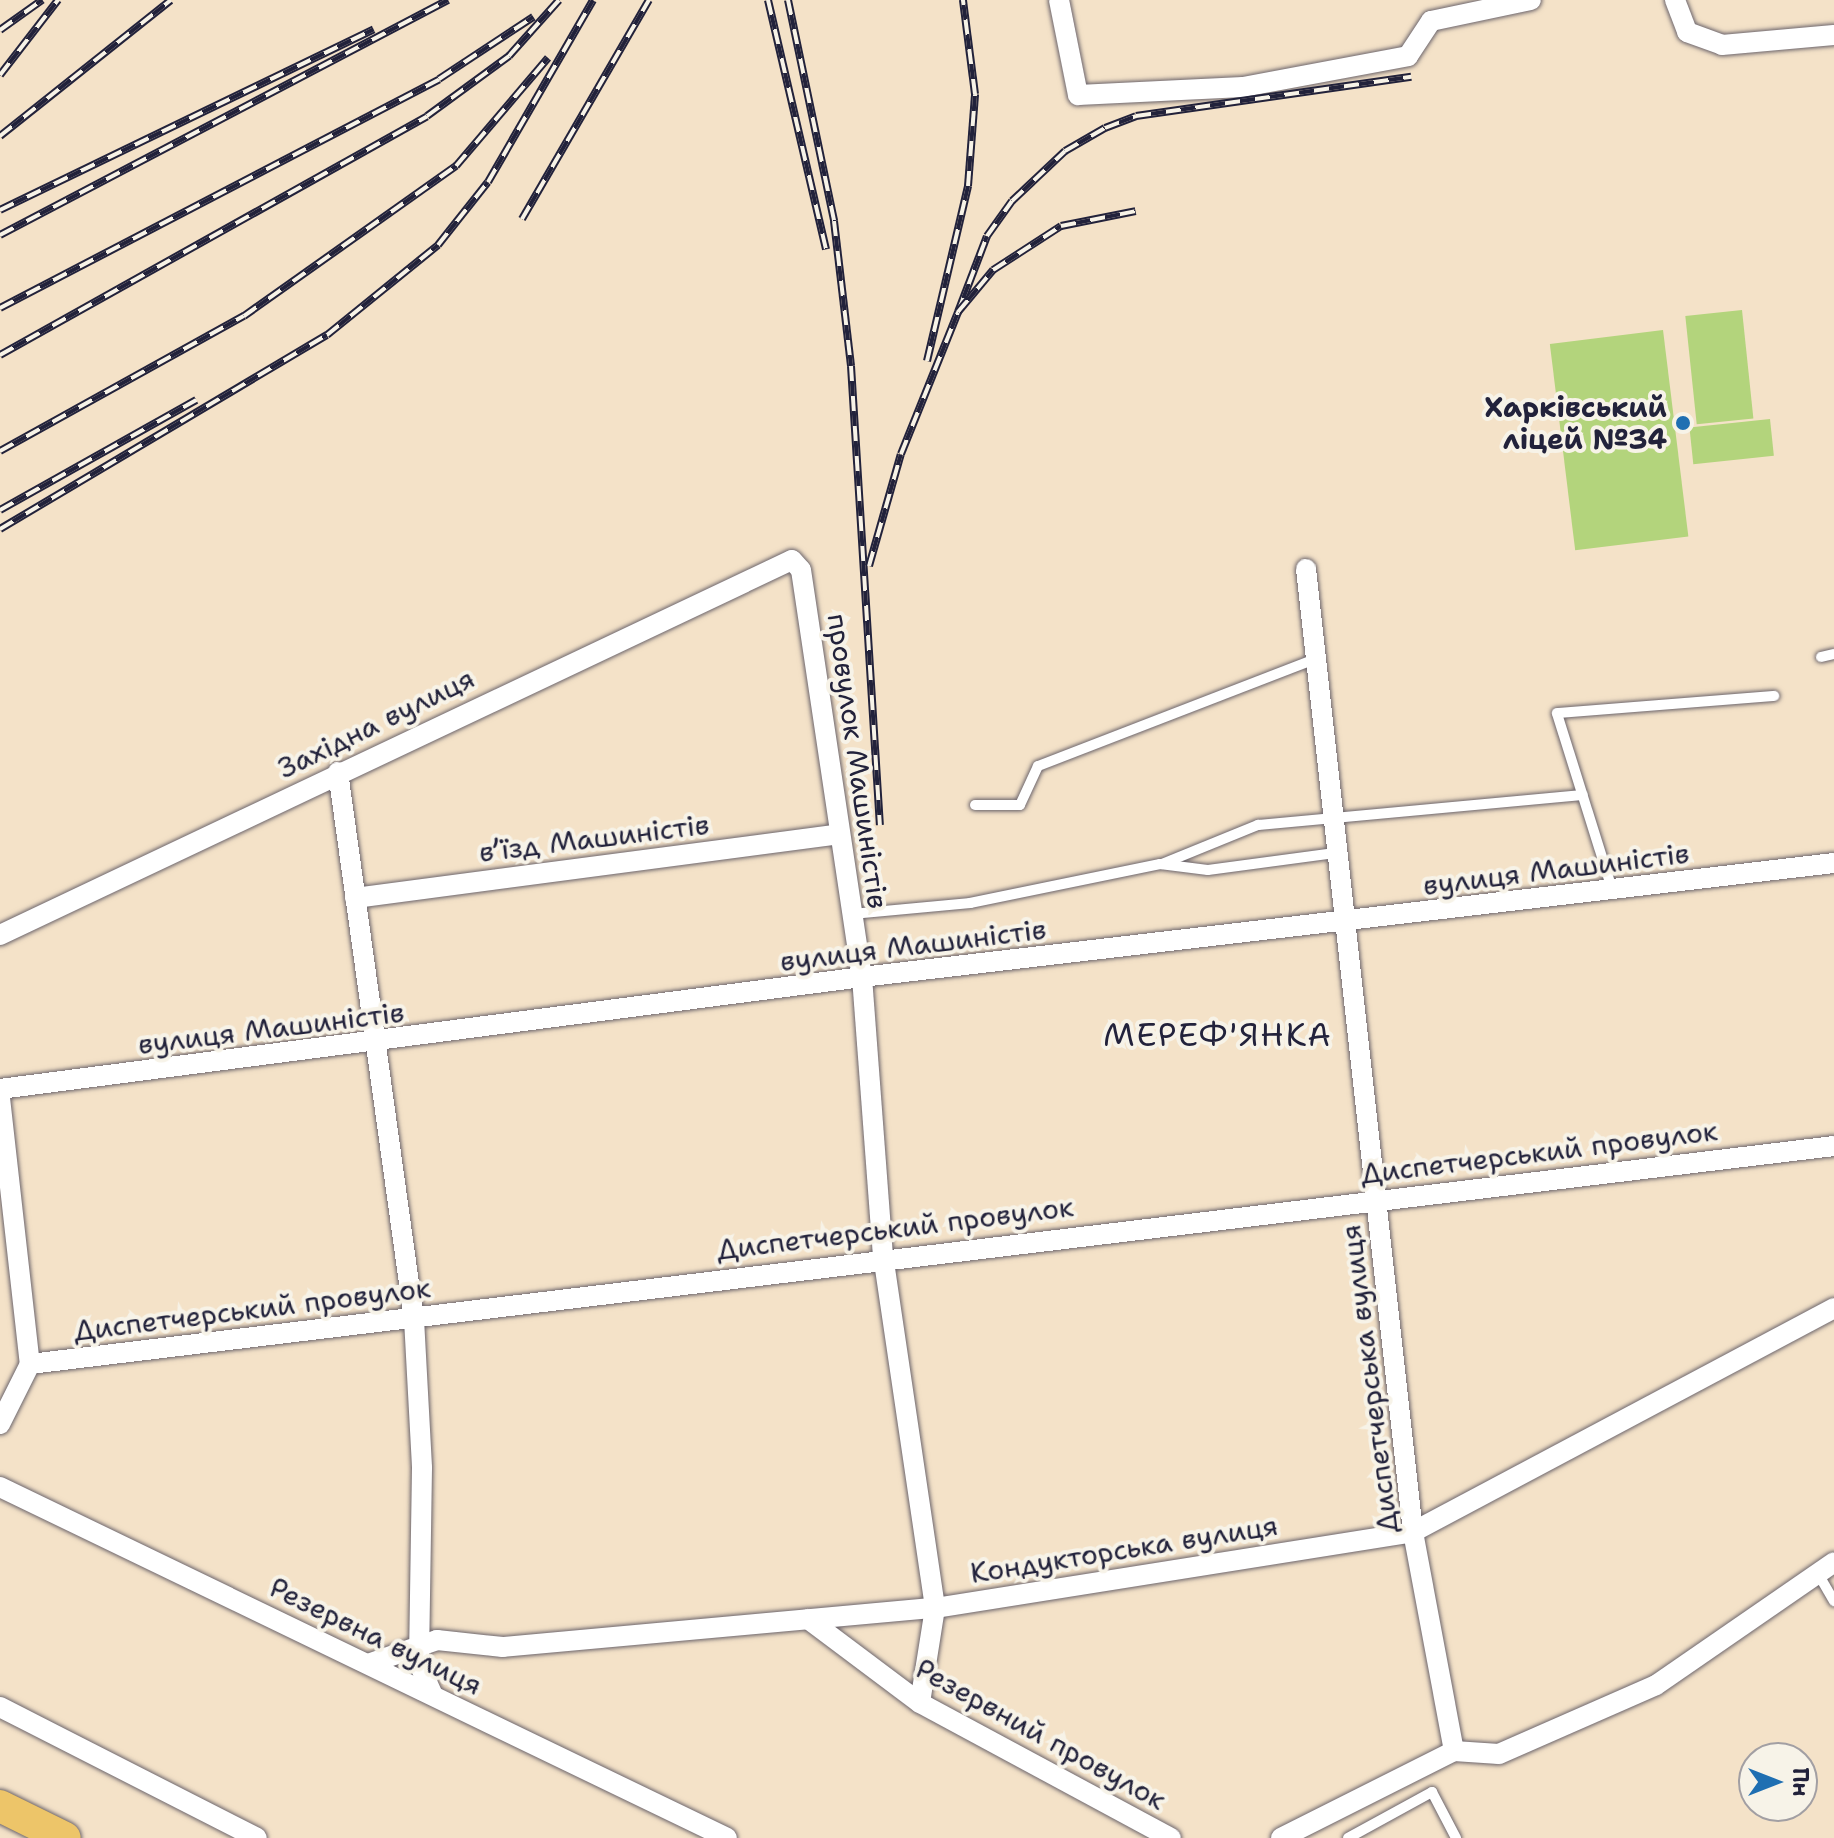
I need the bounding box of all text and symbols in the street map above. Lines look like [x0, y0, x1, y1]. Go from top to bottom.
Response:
place label: Харківський ліцей №34 [1485, 390, 1667, 456]
marker: Харківський ліцей №34 [1674, 414, 1692, 432]
street label: провулок Машиністів [821, 611, 895, 911]
street label: Західна вулиця [272, 661, 480, 785]
street label: в’їзд Машиністів [477, 807, 711, 869]
street label: вулиця Машиністів [1421, 836, 1691, 902]
street label: вулиця Машиністів [778, 912, 1048, 978]
street label: вулиця Машиністів [136, 995, 406, 1061]
district label: МЕРЕФ'ЯНКА [1103, 1016, 1333, 1054]
street label: Диспетчерський провулок [1359, 1113, 1719, 1191]
street label: Диспетчерський провулок [715, 1189, 1075, 1267]
street label: Диспетчерська вулиця [1333, 1223, 1405, 1535]
street label: Диспетчерський провулок [72, 1270, 432, 1348]
street label: Кондукторська вулиця [968, 1508, 1280, 1590]
street label: Резервна вулиця [264, 1570, 488, 1702]
street label: Резервний провулок [910, 1651, 1172, 1817]
north arrow [1738, 1742, 1818, 1822]
text: Пн [1786, 1767, 1815, 1797]

